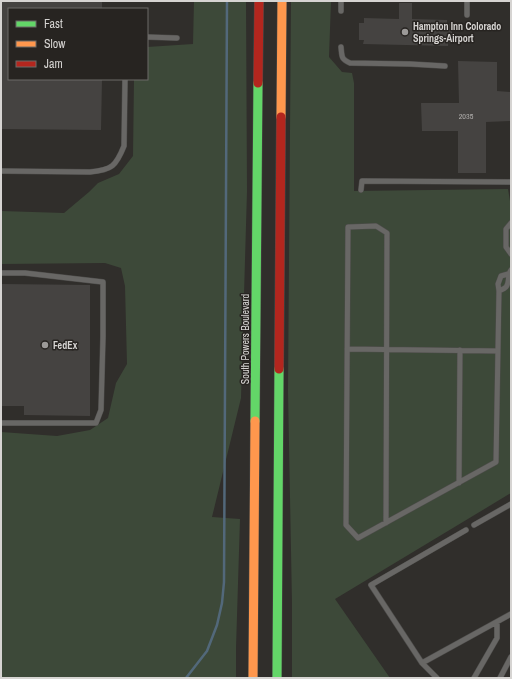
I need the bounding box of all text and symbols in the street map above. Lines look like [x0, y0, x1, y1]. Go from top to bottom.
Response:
legend [8, 8, 148, 80]
text: Fast [44, 16, 63, 32]
place label: Hampton Inn Colorado Springs-Airport [413, 20, 501, 45]
marker: Hampton Inn Colorado Springs-Airport [400, 27, 410, 37]
text: Slow [44, 36, 66, 52]
text: Jam [44, 56, 63, 72]
house number: 2035 [459, 111, 474, 121]
street label: South Powers Boulevard [239, 294, 252, 384]
place label: FedEx [53, 339, 78, 352]
marker: FedEx [40, 340, 50, 350]

